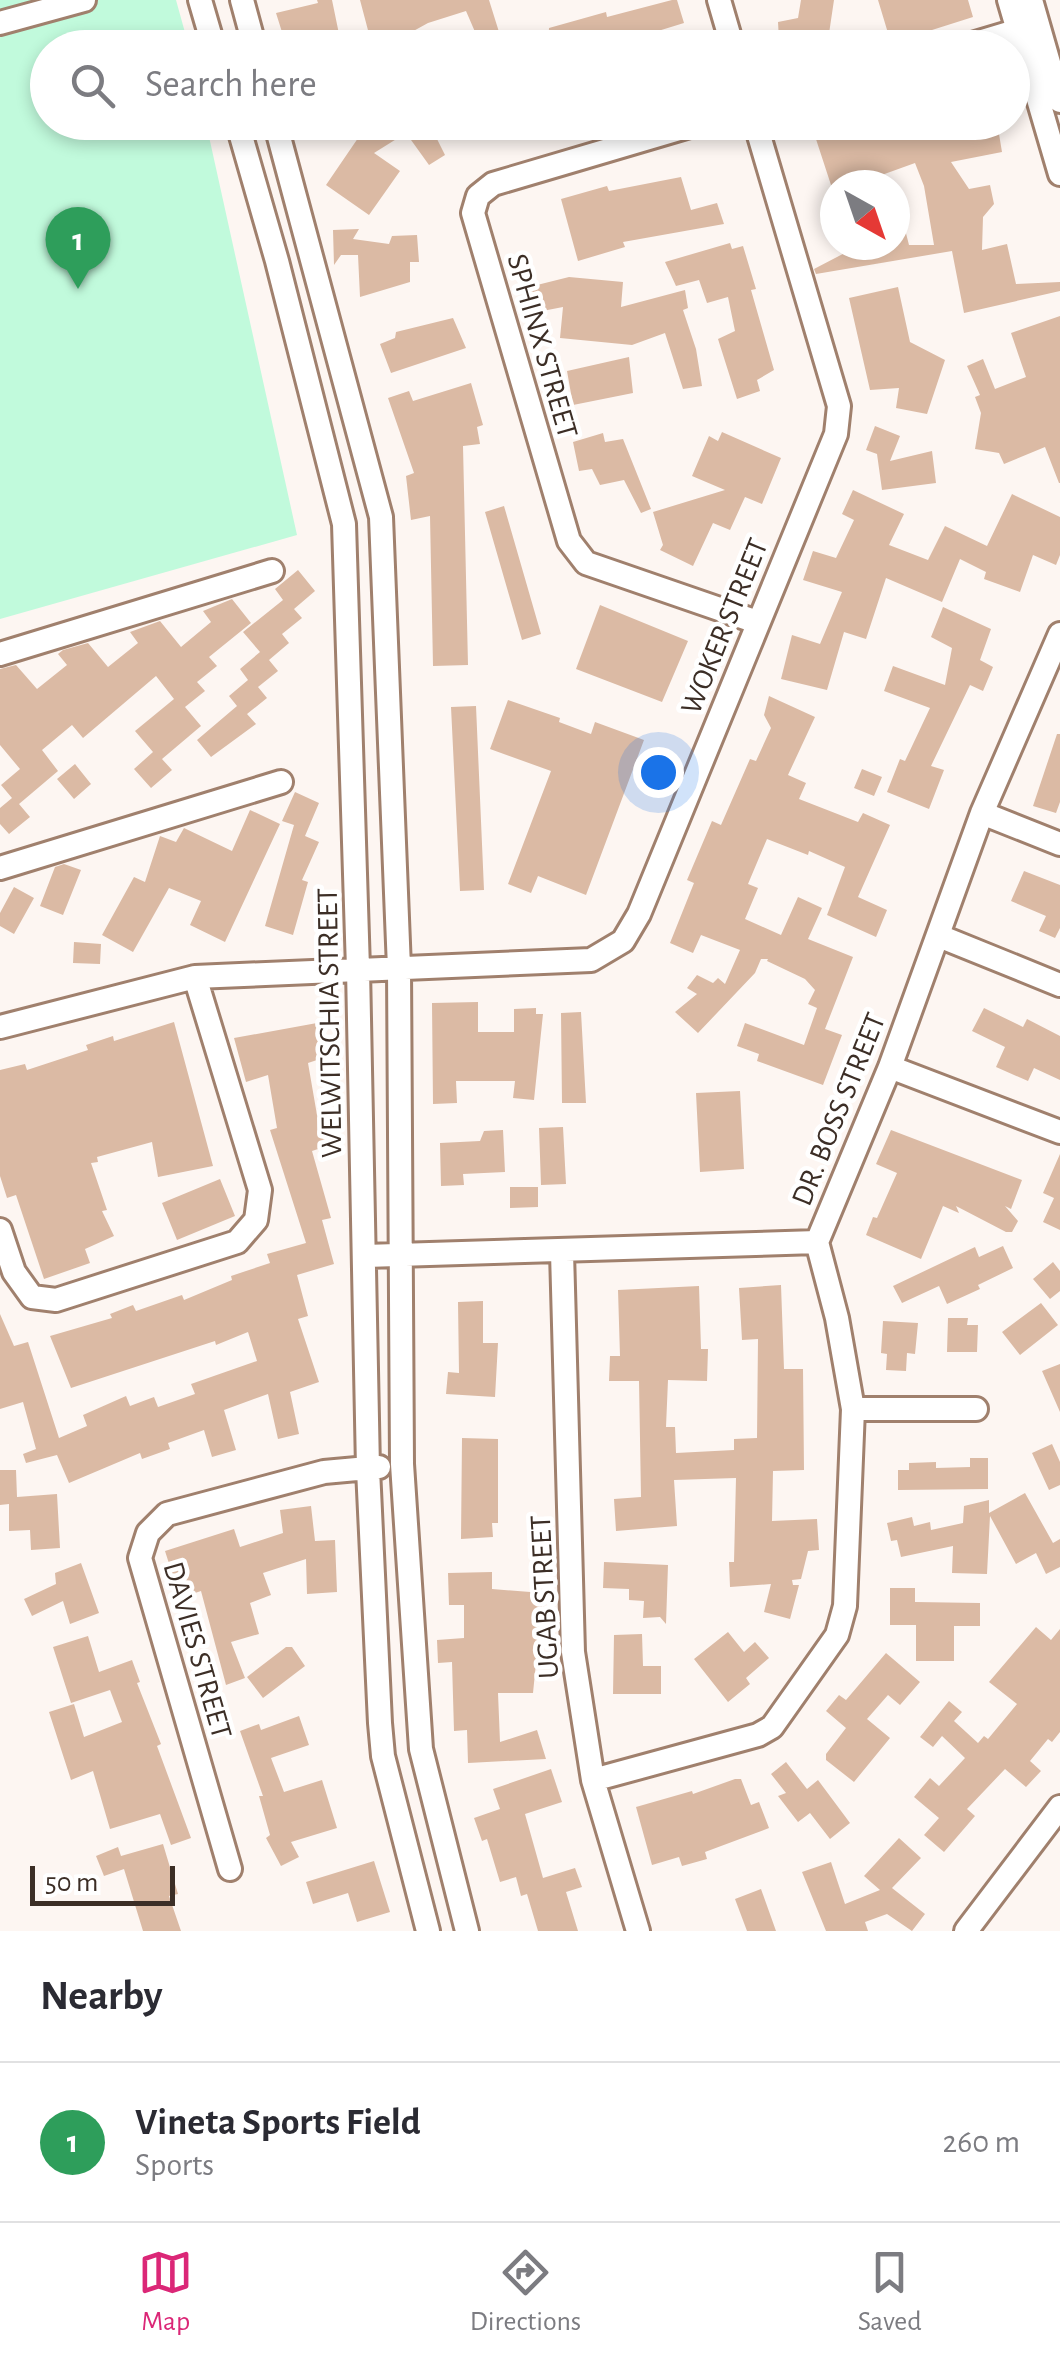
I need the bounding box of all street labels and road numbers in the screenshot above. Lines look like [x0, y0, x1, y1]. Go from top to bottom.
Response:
street label: SPHINX STREET [501, 251, 583, 442]
street label: WOKER STREET [676, 534, 774, 718]
street label: WELWITSCHIA STREET [313, 887, 347, 1158]
street label: DR. BOSS STREET [787, 1008, 891, 1210]
street label: UGAB STREET [526, 1514, 564, 1680]
street label: DAVIES STREET [157, 1558, 237, 1743]

